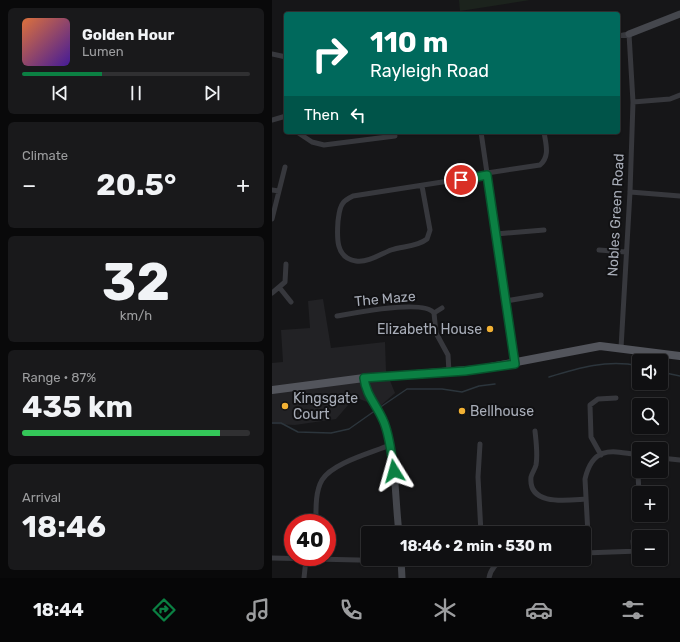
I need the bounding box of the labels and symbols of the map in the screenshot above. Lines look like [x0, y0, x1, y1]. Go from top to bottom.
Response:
street label: Nobles Green Road [604, 153, 628, 277]
pin [444, 163, 478, 197]
street label: The Maze [354, 288, 416, 310]
place label: Elizabeth House [377, 321, 482, 338]
marker: Elizabeth House [485, 324, 495, 334]
place label: Kingsgate Court [293, 390, 358, 423]
marker: Kingsgate Court [280, 401, 290, 411]
place label: Bellhouse [470, 403, 534, 420]
marker: Bellhouse [457, 406, 467, 416]
position arrow [373, 450, 415, 492]
speed limit sign: 40 [284, 514, 336, 566]

